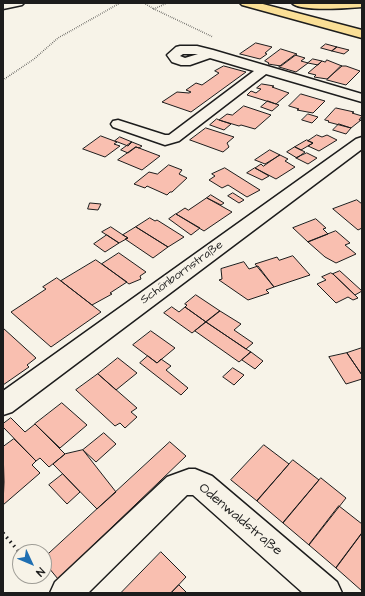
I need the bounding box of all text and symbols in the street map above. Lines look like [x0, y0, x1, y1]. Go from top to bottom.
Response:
street label: Schönbornstraße [138, 238, 226, 308]
street label: Odenwaldstraße [195, 480, 285, 560]
north arrow [12, 544, 52, 584]
text: N [32, 564, 48, 580]

